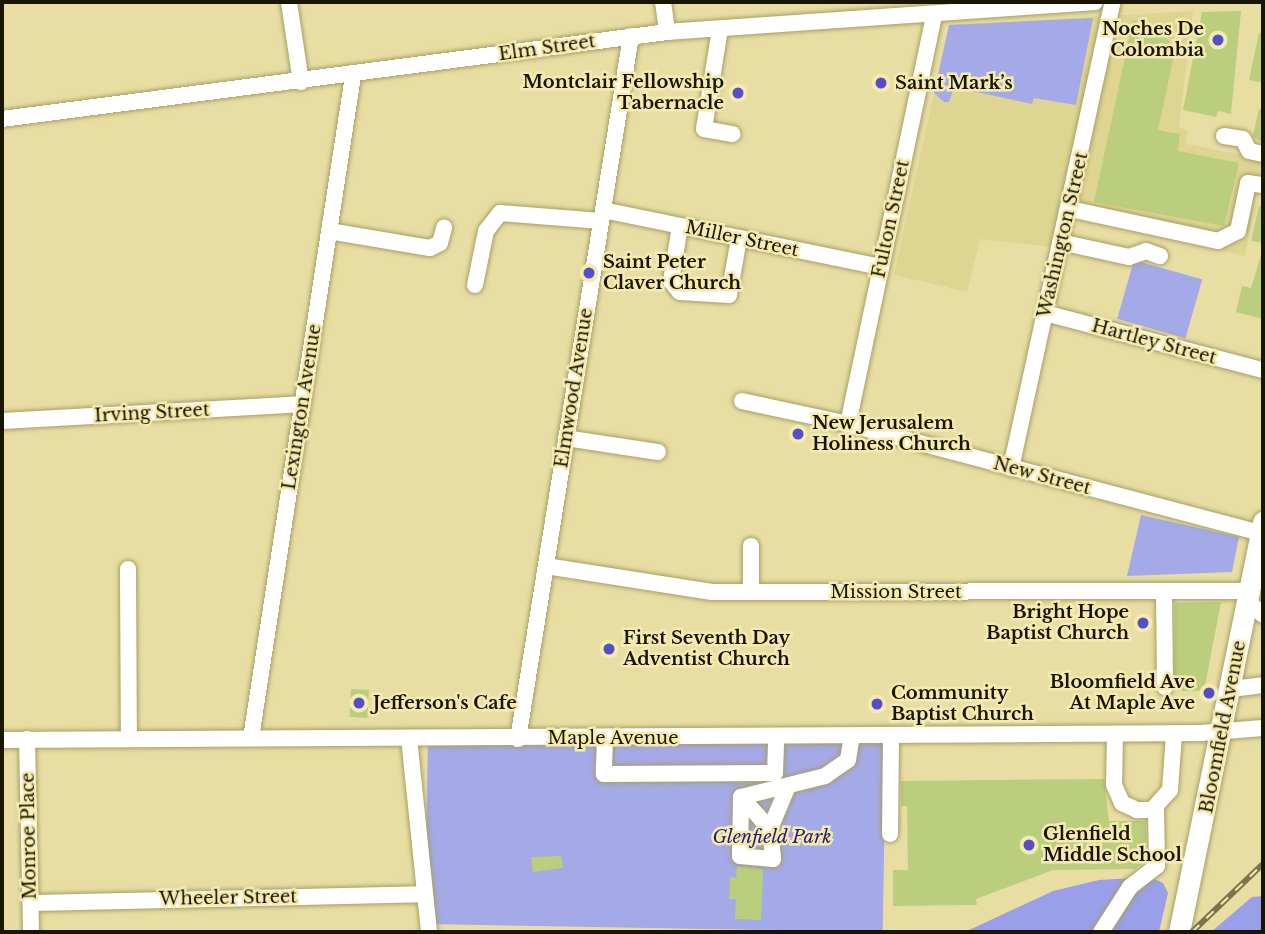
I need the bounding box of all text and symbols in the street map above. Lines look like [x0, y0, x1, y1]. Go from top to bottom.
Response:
place label: Noches De Colombia [1102, 19, 1204, 61]
street label: Elm Street [497, 31, 597, 65]
marker: Noches De Colombia [1210, 32, 1226, 48]
place label: Montclair Fellowship Tabernacle [522, 72, 724, 114]
place label: Saint Mark’s [895, 72, 1013, 94]
marker: Saint Mark’s [873, 75, 889, 91]
marker: Montclair Fellowship Tabernacle [730, 85, 746, 101]
street label: Washington Street [1033, 150, 1093, 320]
street label: Fulton Street [868, 158, 914, 280]
street label: Miller Street [683, 216, 801, 262]
place label: Saint Peter Claver Church [603, 252, 742, 294]
marker: Saint Peter Claver Church [581, 265, 597, 281]
street label: Elmwood Avenue [551, 306, 597, 470]
street label: Hartley Street [1089, 315, 1219, 369]
street label: Lexington Avenue [278, 322, 326, 492]
street label: Irving Street [94, 399, 210, 427]
place label: New Jerusalem Holiness Church [812, 413, 971, 456]
marker: New Jerusalem Holiness Church [790, 426, 806, 442]
street label: New Street [991, 453, 1093, 499]
street label: Mission Street [830, 581, 962, 603]
place label: Bright Hope Baptist Church [986, 602, 1129, 644]
marker: Bright Hope Baptist Church [1135, 615, 1151, 631]
place label: First Seventh Day Adventist Church [623, 628, 790, 670]
street label: Bloomfield Avenue [1196, 638, 1250, 816]
marker: First Seventh Day Adventist Church [601, 641, 617, 657]
place label: Bloomfield Ave At Maple Ave [1049, 672, 1195, 714]
place label: Community Baptist Church [891, 683, 1034, 726]
marker: Bloomfield Ave At Maple Ave [1201, 685, 1217, 701]
place label: Jefferson's Cafe [373, 692, 517, 714]
marker: Jefferson's Cafe [351, 695, 367, 711]
marker: Community Baptist Church [869, 696, 885, 712]
street label: Maple Avenue [547, 727, 679, 749]
street label: Monroe Place [17, 772, 41, 900]
place label: Glenfield Middle School [1043, 824, 1182, 866]
park label: Glenfield Park [712, 826, 832, 848]
marker: Glenfield Middle School [1021, 837, 1037, 853]
street label: Wheeler Street [159, 886, 297, 910]

